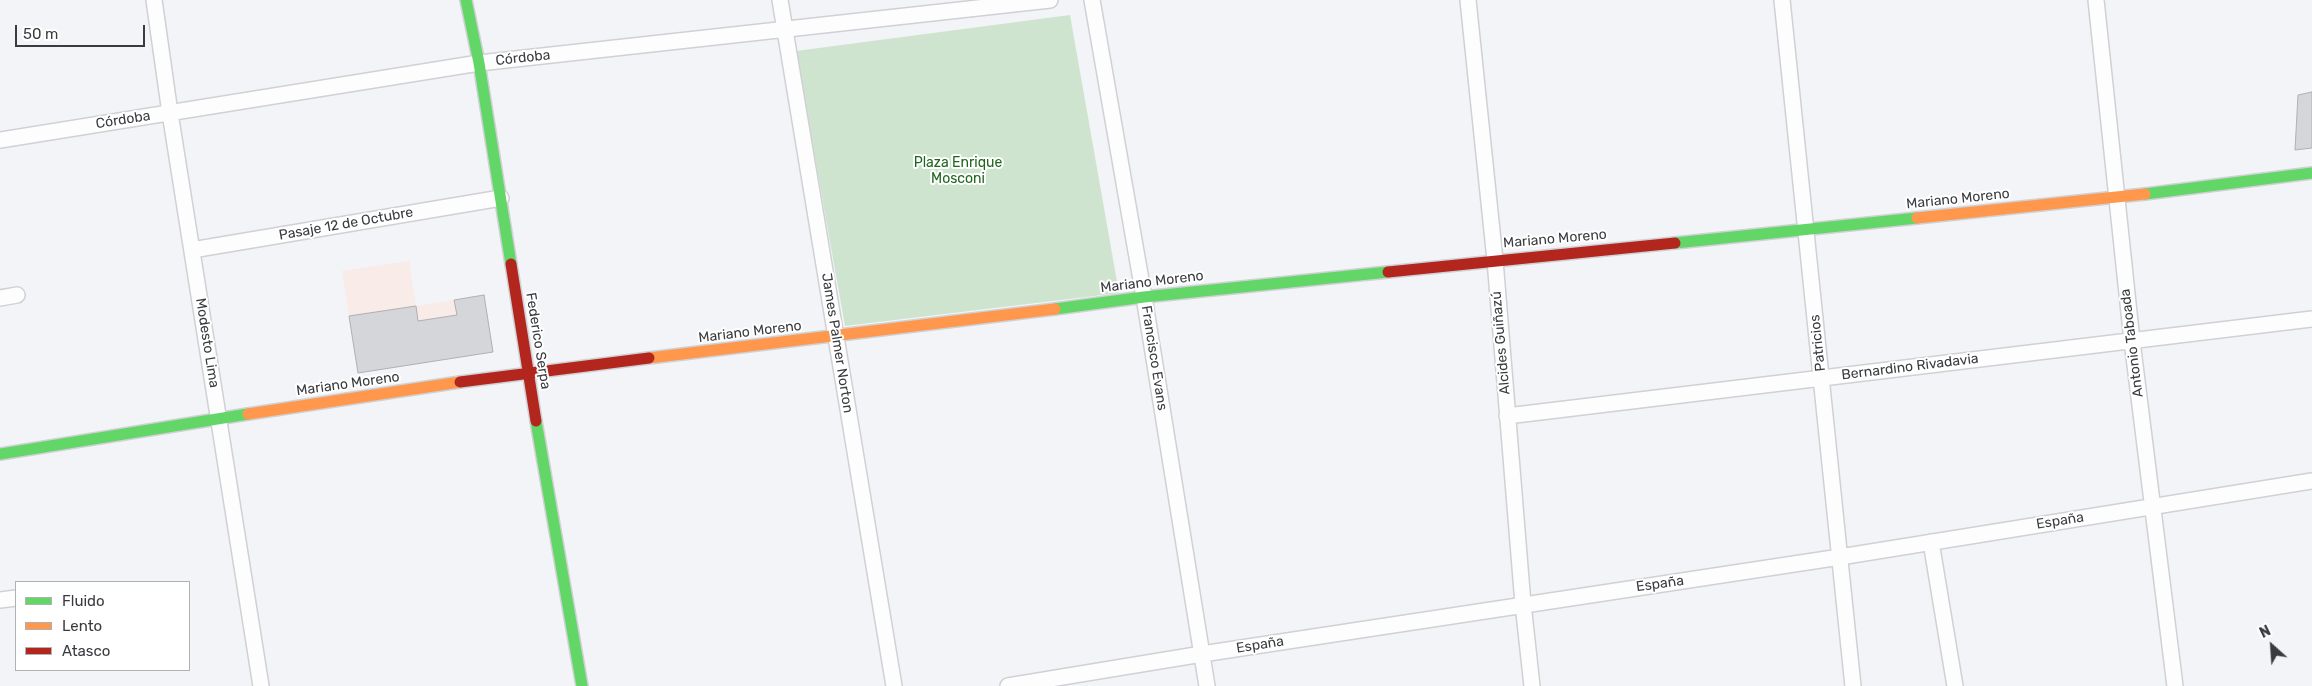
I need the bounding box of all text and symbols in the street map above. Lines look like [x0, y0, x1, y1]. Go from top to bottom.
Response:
scale bar [18, 15, 148, 47]
text: 50 m [23, 25, 58, 43]
street label: Córdoba [495, 47, 551, 69]
street label: Córdoba [95, 107, 151, 133]
park label: Plaza Enrique Mosconi [914, 155, 1002, 188]
street label: Mariano Moreno [1905, 185, 2011, 213]
street label: Pasaje 12 de Octubre [278, 204, 414, 244]
street label: Mariano Moreno [1503, 226, 1607, 252]
street label: Mariano Moreno [1099, 267, 1205, 297]
street label: James Palmer Norton [818, 272, 856, 414]
street label: Antonio Taboada [2117, 288, 2147, 398]
street label: Federico Serpa [522, 291, 554, 391]
street label: Alcides Guiñazú [1488, 291, 1514, 395]
street label: Modesto Lima [192, 297, 222, 389]
street label: Francisco Evans [1137, 304, 1171, 412]
street label: Patricios [1807, 314, 1829, 372]
street label: Mariano Moreno [697, 317, 803, 347]
street label: Bernardino Rivadavia [1840, 350, 1980, 384]
street label: Mariano Moreno [295, 368, 401, 400]
street label: España [2035, 509, 2085, 533]
street label: España [1635, 572, 1685, 596]
legend [15, 581, 190, 671]
text: Fluido [62, 592, 105, 610]
text: Lento [62, 617, 102, 635]
north arrow [2247, 621, 2297, 671]
text: N [2257, 622, 2273, 642]
street label: España [1235, 633, 1285, 657]
text: Atasco [62, 642, 110, 660]

